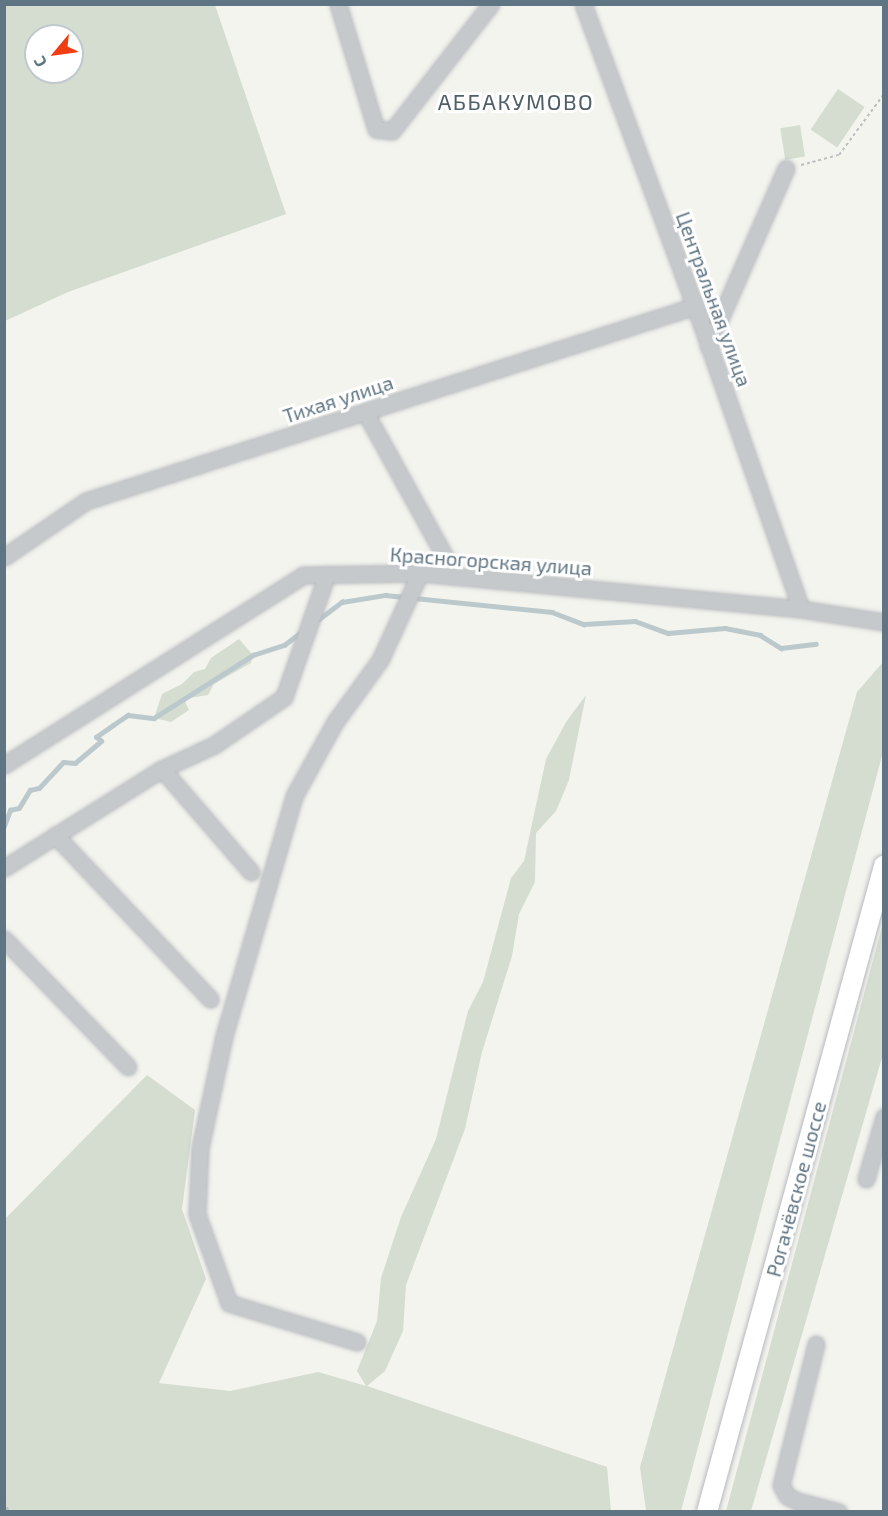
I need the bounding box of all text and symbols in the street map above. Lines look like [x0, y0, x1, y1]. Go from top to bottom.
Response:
north arrow [24, 24, 84, 84]
text: С [29, 53, 50, 71]
district label: АББАКУМОВО [438, 89, 594, 115]
street label: Центральная улица [671, 208, 757, 390]
street label: Тихая улица [280, 370, 396, 428]
street label: Красногорская улица [389, 542, 593, 580]
street label: Рогачёвское шоссе [761, 1099, 831, 1279]

